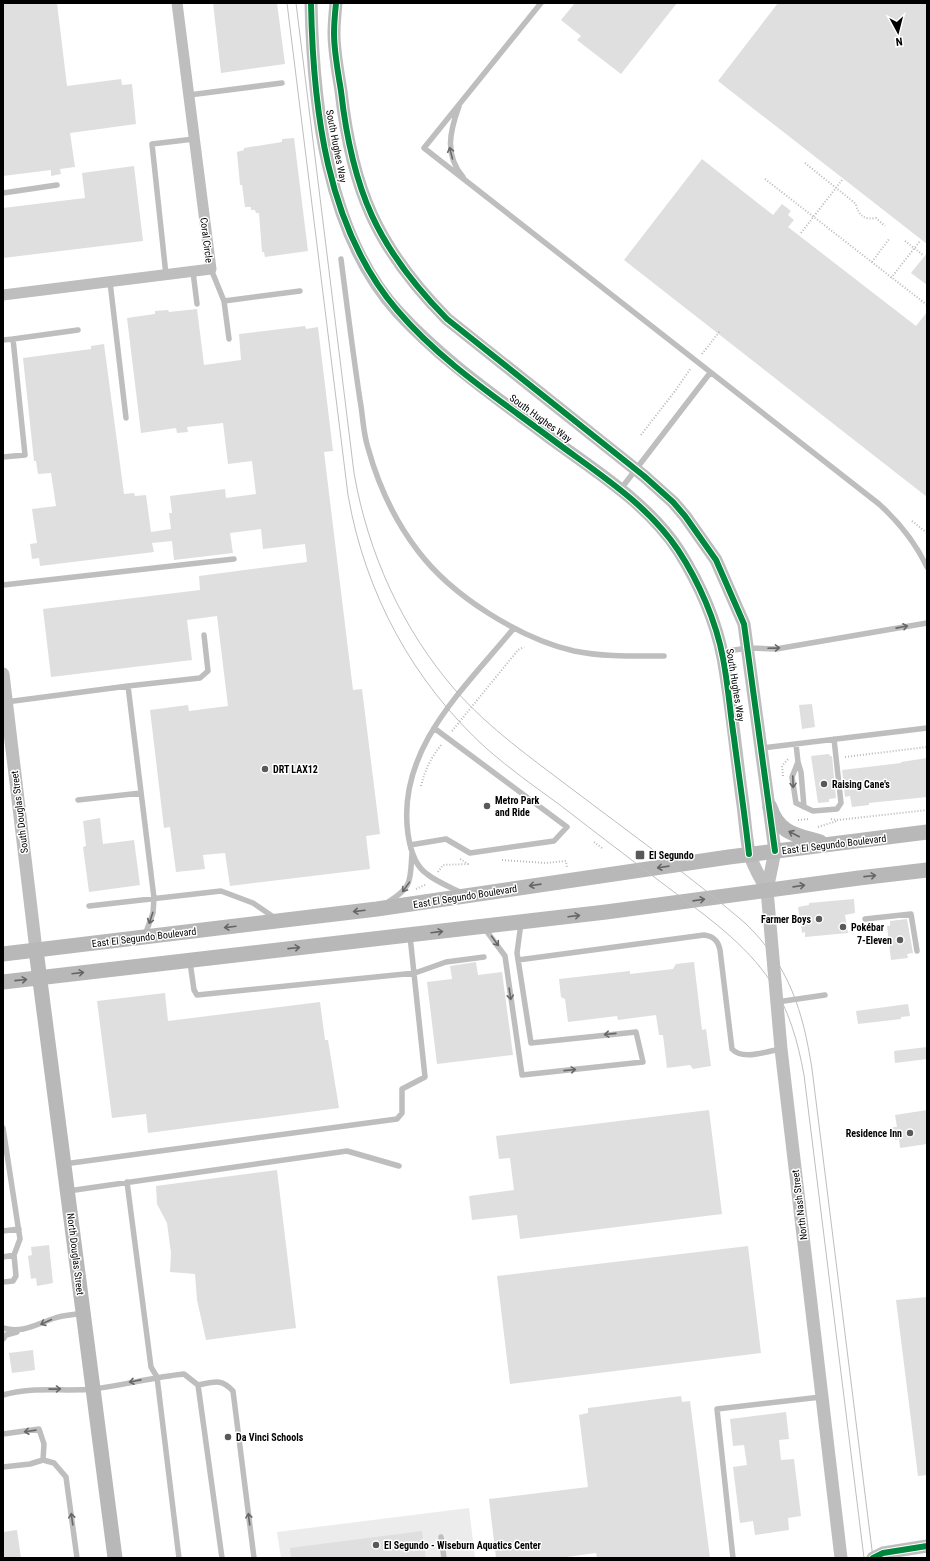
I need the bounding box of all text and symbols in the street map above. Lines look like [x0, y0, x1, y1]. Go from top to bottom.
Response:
north arrow [878, 12, 918, 52]
text: N [895, 35, 903, 48]
street label: South Hughes Way [324, 109, 349, 183]
one-way arrow [447, 147, 455, 160]
street label: Coral Circle [198, 217, 215, 264]
street label: South Hughes Way [508, 392, 574, 445]
one-way arrow [895, 623, 908, 631]
one-way arrow [767, 645, 780, 652]
street label: South Hughes Way [724, 648, 747, 722]
marker: DRT LAX12 [260, 764, 270, 774]
place label: DRT LAX12 [273, 764, 318, 775]
street label: South Douglas Street [9, 770, 30, 854]
one-way arrow [789, 775, 796, 788]
marker: Raising Cane's [819, 779, 829, 789]
place label: Raising Cane's [832, 779, 890, 790]
place label: Metro Park and Ride [495, 795, 540, 818]
marker: Metro Park and Ride [482, 801, 492, 811]
one-way arrow [788, 830, 800, 837]
street label: East El Segundo Boulevard [781, 833, 887, 856]
marker: El Segundo [634, 849, 646, 861]
place label: El Segundo [649, 850, 694, 861]
one-way arrow [657, 863, 670, 871]
one-way arrow [863, 873, 876, 880]
one-way arrow [529, 881, 542, 889]
one-way arrow [401, 882, 410, 893]
one-way arrow [792, 882, 805, 890]
street label: East El Segundo Boulevard [412, 883, 518, 910]
one-way arrow [692, 896, 705, 904]
one-way arrow [353, 907, 366, 915]
one-way arrow [147, 911, 154, 924]
one-way arrow [567, 912, 580, 920]
place label: Farmer Boys [761, 914, 811, 925]
marker: Farmer Boys [814, 914, 824, 924]
marker: Pokébar [838, 922, 848, 932]
place label: Pokébar [851, 922, 885, 933]
one-way arrow [224, 923, 237, 930]
street label: East El Segundo Boulevard [91, 926, 197, 949]
one-way arrow [430, 928, 443, 936]
one-way arrow [491, 935, 499, 946]
place label: 7-Eleven [857, 935, 892, 946]
marker: 7-Eleven [895, 935, 905, 945]
one-way arrow [287, 944, 300, 951]
one-way arrow [71, 969, 84, 977]
one-way arrow [14, 976, 27, 983]
one-way arrow [506, 987, 514, 1000]
one-way arrow [604, 1031, 617, 1038]
one-way arrow [563, 1066, 576, 1073]
place label: Residence Inn [846, 1128, 902, 1139]
marker: Residence Inn [905, 1128, 915, 1138]
street label: North Nash Street [790, 1169, 809, 1241]
street label: North Douglas Street [65, 1212, 86, 1296]
one-way arrow [40, 1319, 52, 1326]
one-way arrow [129, 1377, 142, 1385]
one-way arrow [48, 1385, 61, 1393]
one-way arrow [24, 1427, 37, 1434]
marker: Da Vinci Schools [223, 1432, 233, 1442]
place label: Da Vinci Schools [236, 1432, 304, 1443]
one-way arrow [68, 1513, 76, 1526]
one-way arrow [245, 1513, 253, 1526]
marker: El Segundo - Wiseburn Aquatics Center [371, 1540, 381, 1550]
place label: El Segundo - Wiseburn Aquatics Center [384, 1540, 542, 1551]

